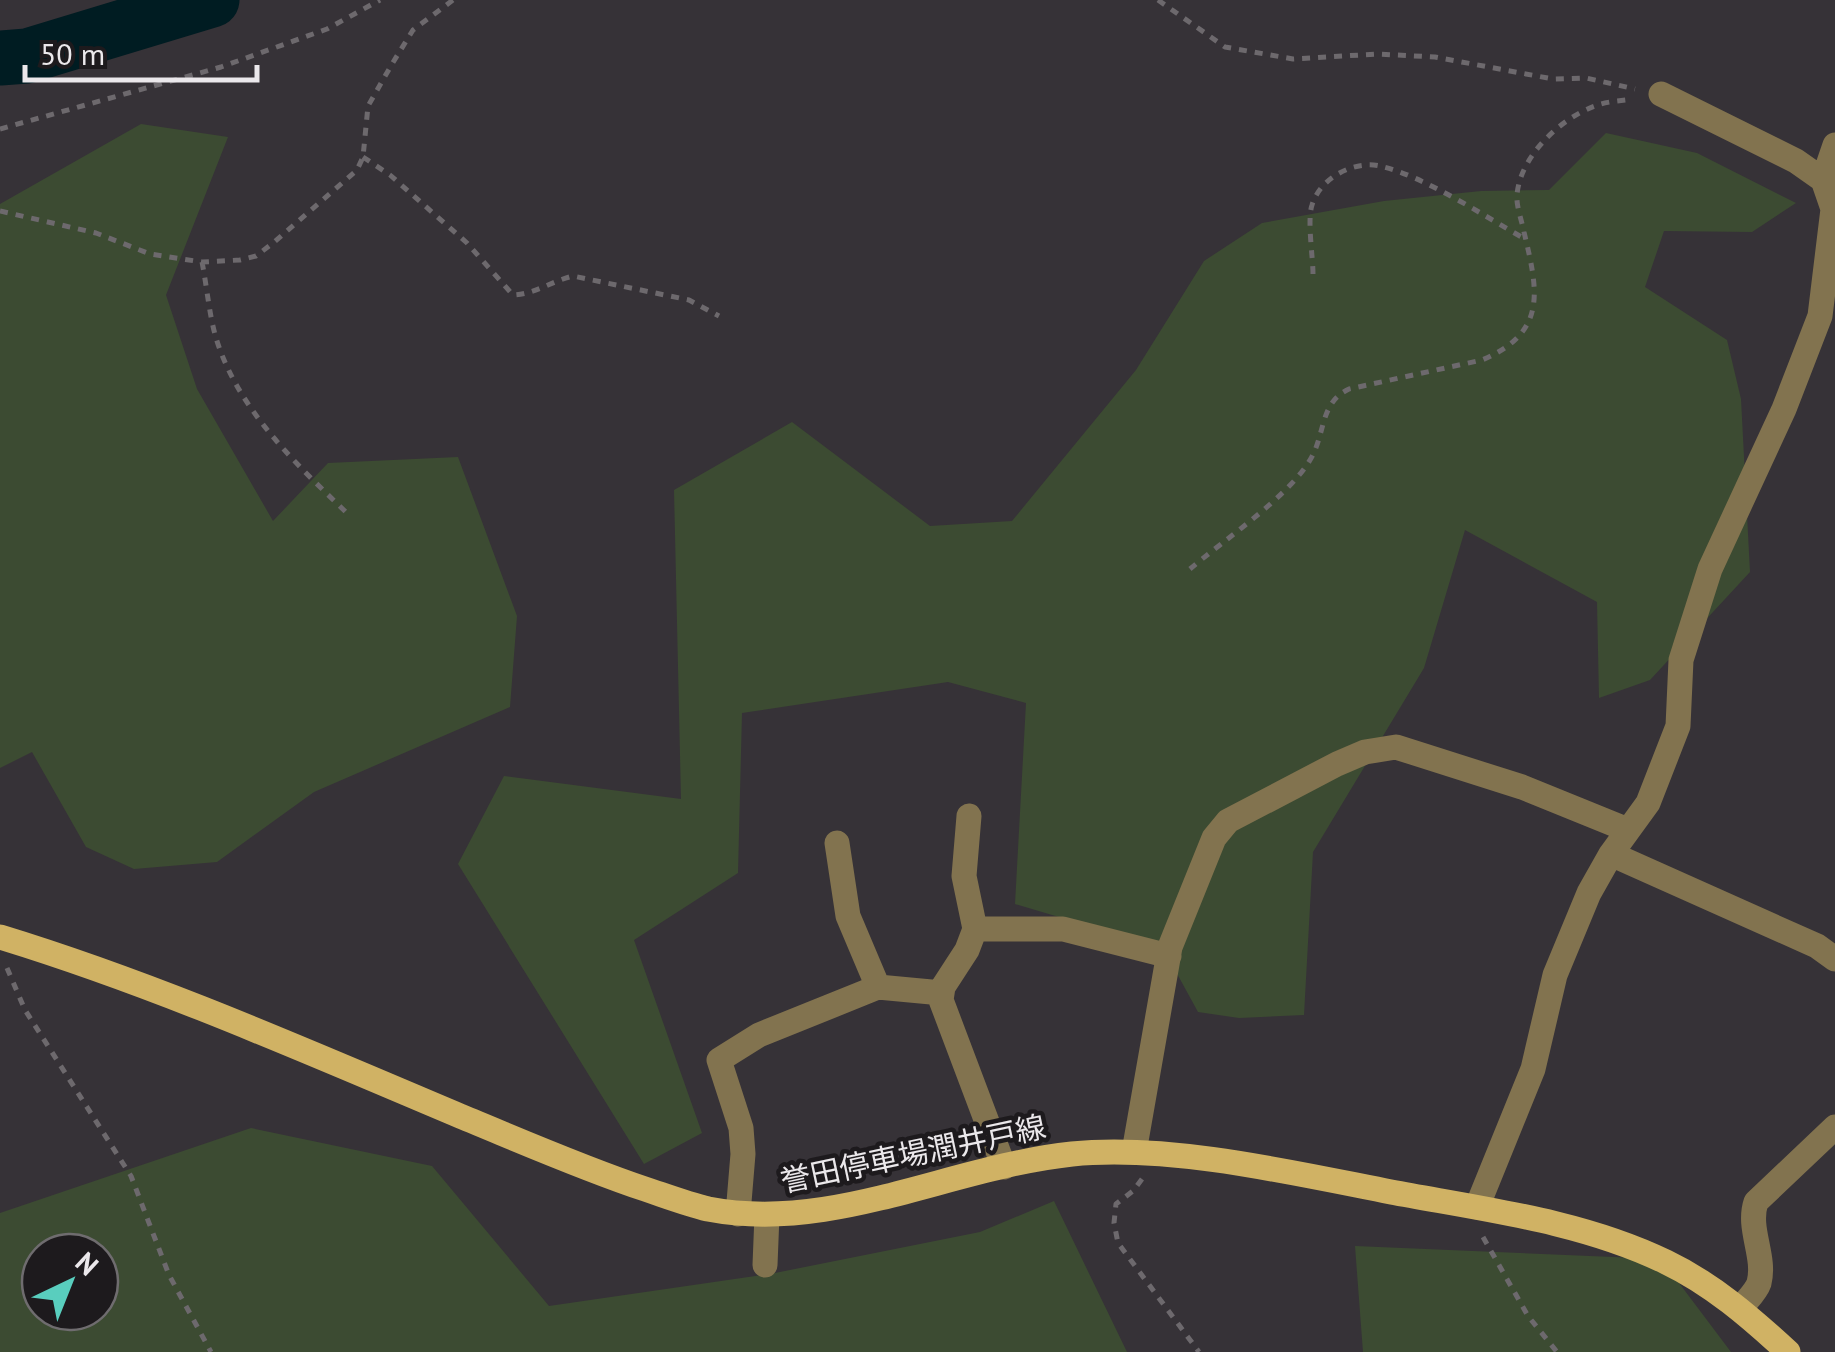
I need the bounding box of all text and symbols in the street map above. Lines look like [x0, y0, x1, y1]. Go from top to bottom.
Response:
scale bar [25, 20, 258, 82]
text: 50 m [40, 34, 105, 73]
street label: 誉田停車場潤井戸線 [777, 1106, 1049, 1200]
north arrow [20, 1232, 120, 1332]
text: N [68, 1244, 107, 1283]

